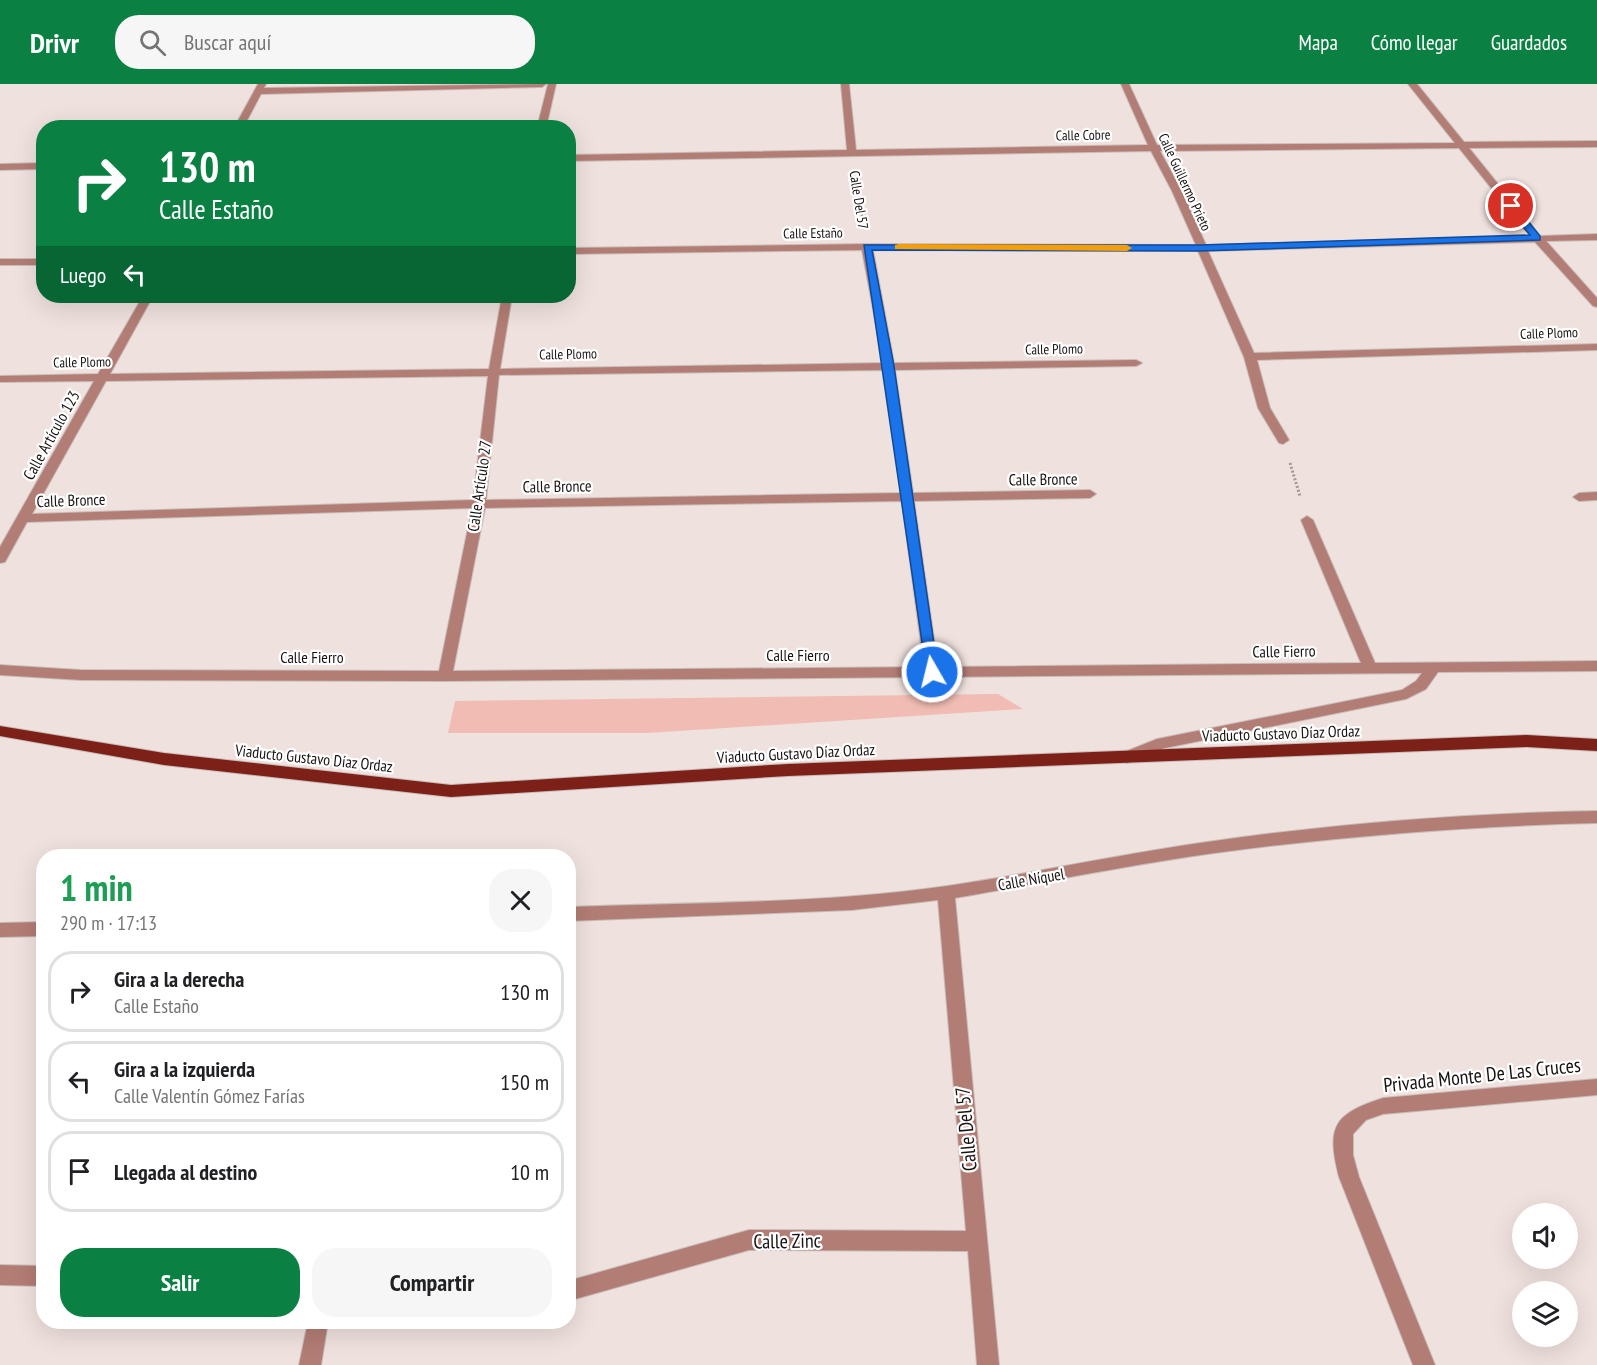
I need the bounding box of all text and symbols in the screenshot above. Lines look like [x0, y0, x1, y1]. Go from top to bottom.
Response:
search box [115, 15, 535, 69]
text: Drivr [30, 24, 79, 61]
icon: search [136, 26, 169, 59]
text: Buscar aquí [184, 28, 271, 56]
text: Mapa [1299, 29, 1338, 56]
text: Cómo llegar [1371, 29, 1458, 56]
text: Guardados [1491, 29, 1567, 56]
street label: Calle Cobre [1055, 126, 1111, 144]
street label: Calle Guillermo Prieto [1154, 130, 1216, 234]
text: 130 m [159, 139, 256, 194]
icon: right [60, 144, 138, 222]
street label: Calle Del 57 [845, 169, 873, 231]
pin [1485, 180, 1536, 231]
icon: arrive [1494, 189, 1527, 222]
text: Calle Estaño [159, 192, 274, 226]
street label: Calle Estaño [783, 223, 843, 243]
icon: left [118, 258, 151, 291]
text: Luego [60, 261, 106, 289]
street label: Calle Plomo [1520, 323, 1578, 343]
street label: Calle Plomo [1025, 339, 1083, 359]
street label: Calle Plomo [539, 344, 597, 364]
street label: Calle Plomo [53, 352, 111, 372]
street label: Calle Artículo 123 [18, 387, 84, 483]
street label: Calle Artículo 27 [463, 439, 495, 533]
street label: Calle Bronce [1008, 468, 1078, 490]
street label: Calle Bronce [522, 475, 592, 497]
street label: Calle Bronce [36, 489, 106, 511]
position arrow [900, 640, 964, 704]
street label: Calle Fierro [1252, 640, 1316, 662]
street label: Calle Fierro [766, 645, 830, 665]
street label: Calle Fierro [280, 647, 344, 667]
street label: Viaducto Gustavo Díaz Ordaz [1201, 720, 1361, 746]
street label: Viaducto Gustavo Díaz Ordaz [715, 739, 876, 767]
street label: Viaducto Gustavo Díaz Ordaz [233, 740, 394, 776]
street label: Calle Níquel [996, 863, 1066, 895]
text: 1 min [60, 864, 133, 911]
button: close [489, 869, 552, 932]
text: 290 m · 17:13 [60, 910, 157, 936]
text: Gira a la derecha [114, 965, 244, 993]
icon: right [63, 975, 96, 1008]
text: 130 m [500, 978, 549, 1006]
text: Calle Estaño [114, 993, 199, 1019]
street label: Privada Monte De Las Cruces [1382, 1052, 1582, 1098]
text: Gira a la izquierda [114, 1055, 255, 1083]
icon: left [63, 1065, 96, 1098]
text: 150 m [500, 1068, 549, 1096]
text: Calle Valentín Gómez Farías [114, 1083, 305, 1109]
street label: Calle Del 57 [949, 1086, 983, 1172]
icon: arrive [63, 1155, 96, 1188]
text: Llegada al destino [114, 1158, 257, 1186]
text: 10 m [510, 1158, 549, 1186]
map controls [1512, 1203, 1578, 1347]
button: sound [1512, 1203, 1578, 1269]
street label: Calle Zinc [753, 1227, 821, 1255]
button: Salir [60, 1248, 300, 1317]
button: Compartir [312, 1248, 552, 1317]
button: layers [1512, 1281, 1578, 1347]

